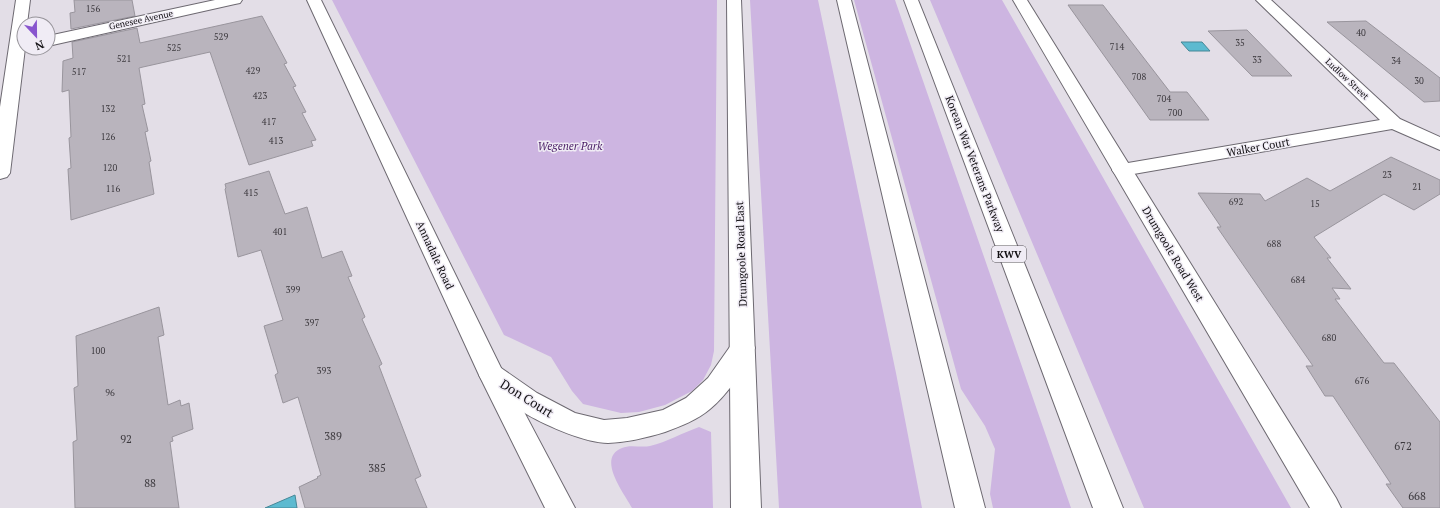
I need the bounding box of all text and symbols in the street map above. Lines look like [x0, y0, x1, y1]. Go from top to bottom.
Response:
house number: 156 [86, 3, 100, 15]
street label: Genesee Avenue [108, 7, 175, 33]
north arrow [16, 16, 56, 56]
house number: 40 [1356, 27, 1366, 39]
house number: 529 [214, 31, 228, 43]
text: N [33, 37, 46, 54]
house number: 35 [1235, 37, 1245, 49]
house number: 714 [1110, 41, 1124, 53]
house number: 525 [167, 42, 181, 54]
house number: 521 [117, 53, 131, 65]
house number: 33 [1252, 54, 1262, 66]
house number: 34 [1391, 55, 1401, 67]
street label: Ludlow Street [1323, 56, 1372, 103]
house number: 429 [246, 65, 260, 77]
house number: 517 [72, 66, 86, 78]
house number: 708 [1132, 71, 1146, 83]
house number: 30 [1414, 75, 1424, 87]
house number: 423 [253, 90, 267, 102]
house number: 704 [1157, 93, 1171, 105]
street label: Korean War Veterans Parkway [942, 94, 1008, 235]
house number: 132 [101, 103, 115, 115]
house number: 700 [1168, 107, 1182, 119]
house number: 417 [262, 116, 276, 128]
house number: 126 [101, 131, 115, 143]
house number: 413 [269, 135, 283, 147]
street label: Walker Court [1225, 135, 1291, 159]
park label: Wegener Park [538, 139, 603, 153]
house number: 120 [103, 162, 117, 174]
house number: 23 [1382, 169, 1392, 181]
house number: 21 [1412, 181, 1422, 193]
house number: 116 [106, 183, 120, 195]
house number: 415 [244, 187, 258, 199]
house number: 692 [1229, 196, 1243, 208]
house number: 15 [1310, 198, 1320, 210]
street label: Drumgoole Road East [732, 201, 750, 307]
street label: Drumgoole Road West [1139, 204, 1207, 304]
street label: Annadale Road [413, 219, 457, 291]
house number: 401 [273, 226, 287, 238]
house number: 688 [1267, 238, 1281, 250]
road number: KWV [992, 246, 1026, 262]
house number: 684 [1291, 274, 1305, 286]
house number: 399 [286, 284, 300, 296]
house number: 397 [305, 317, 319, 329]
house number: 680 [1322, 332, 1336, 344]
house number: 100 [91, 345, 105, 357]
house number: 393 [317, 365, 331, 377]
street label: Don Court [497, 375, 557, 422]
house number: 676 [1355, 375, 1369, 387]
house number: 96 [105, 387, 115, 399]
house number: 389 [324, 429, 342, 443]
house number: 92 [120, 432, 132, 446]
house number: 672 [1394, 439, 1412, 453]
house number: 385 [368, 461, 386, 475]
house number: 88 [144, 476, 156, 490]
house number: 668 [1408, 489, 1426, 503]

